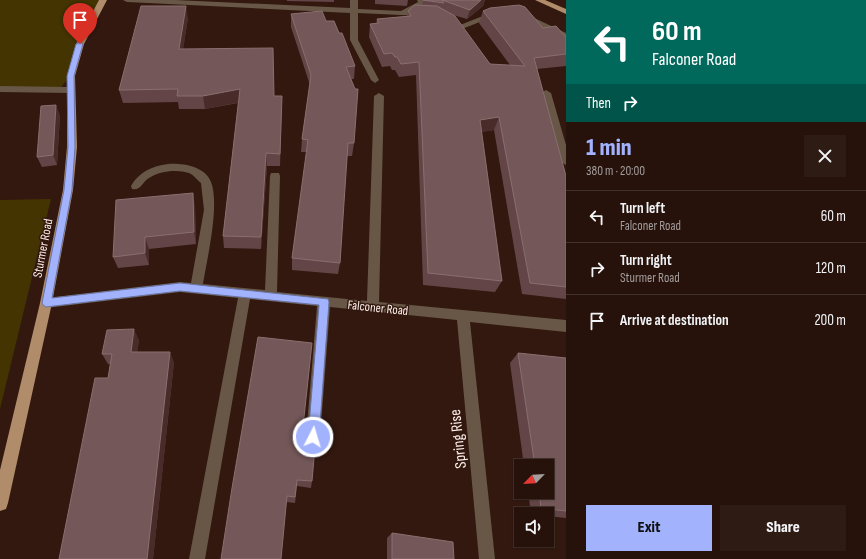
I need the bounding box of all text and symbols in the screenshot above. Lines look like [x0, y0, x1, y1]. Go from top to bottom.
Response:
pin [63, 3, 97, 44]
icon: arrive [69, 9, 91, 31]
text: 60 m [652, 15, 701, 48]
icon: left [586, 16, 638, 68]
text: Falconer Road [652, 49, 736, 70]
icon: right [619, 92, 641, 114]
text: Then [586, 94, 611, 113]
text: 1 min [586, 133, 632, 162]
button: close [804, 135, 846, 177]
text: 380 m · 20:00 [586, 163, 645, 179]
text: Turn left [620, 199, 665, 218]
icon: left [586, 206, 608, 228]
text: 60 m [821, 207, 846, 226]
street label: Sturmer Road [29, 217, 57, 279]
text: Falconer Road [620, 218, 681, 234]
text: Turn right [620, 251, 672, 270]
icon: right [586, 258, 608, 280]
text: 120 m [816, 259, 846, 278]
text: Sturmer Road [620, 270, 680, 286]
street label: Falconer Road [347, 297, 409, 319]
icon: arrive [586, 310, 608, 332]
text: Arrive at destination [620, 311, 729, 330]
text: 200 m [814, 311, 846, 330]
street label: Spring Rise [446, 408, 471, 469]
position arrow [292, 416, 334, 458]
north arrow [514, 459, 554, 499]
map controls [514, 459, 554, 547]
button: Exit [586, 505, 712, 551]
button: Share [720, 505, 846, 551]
button: sound [514, 507, 554, 547]

